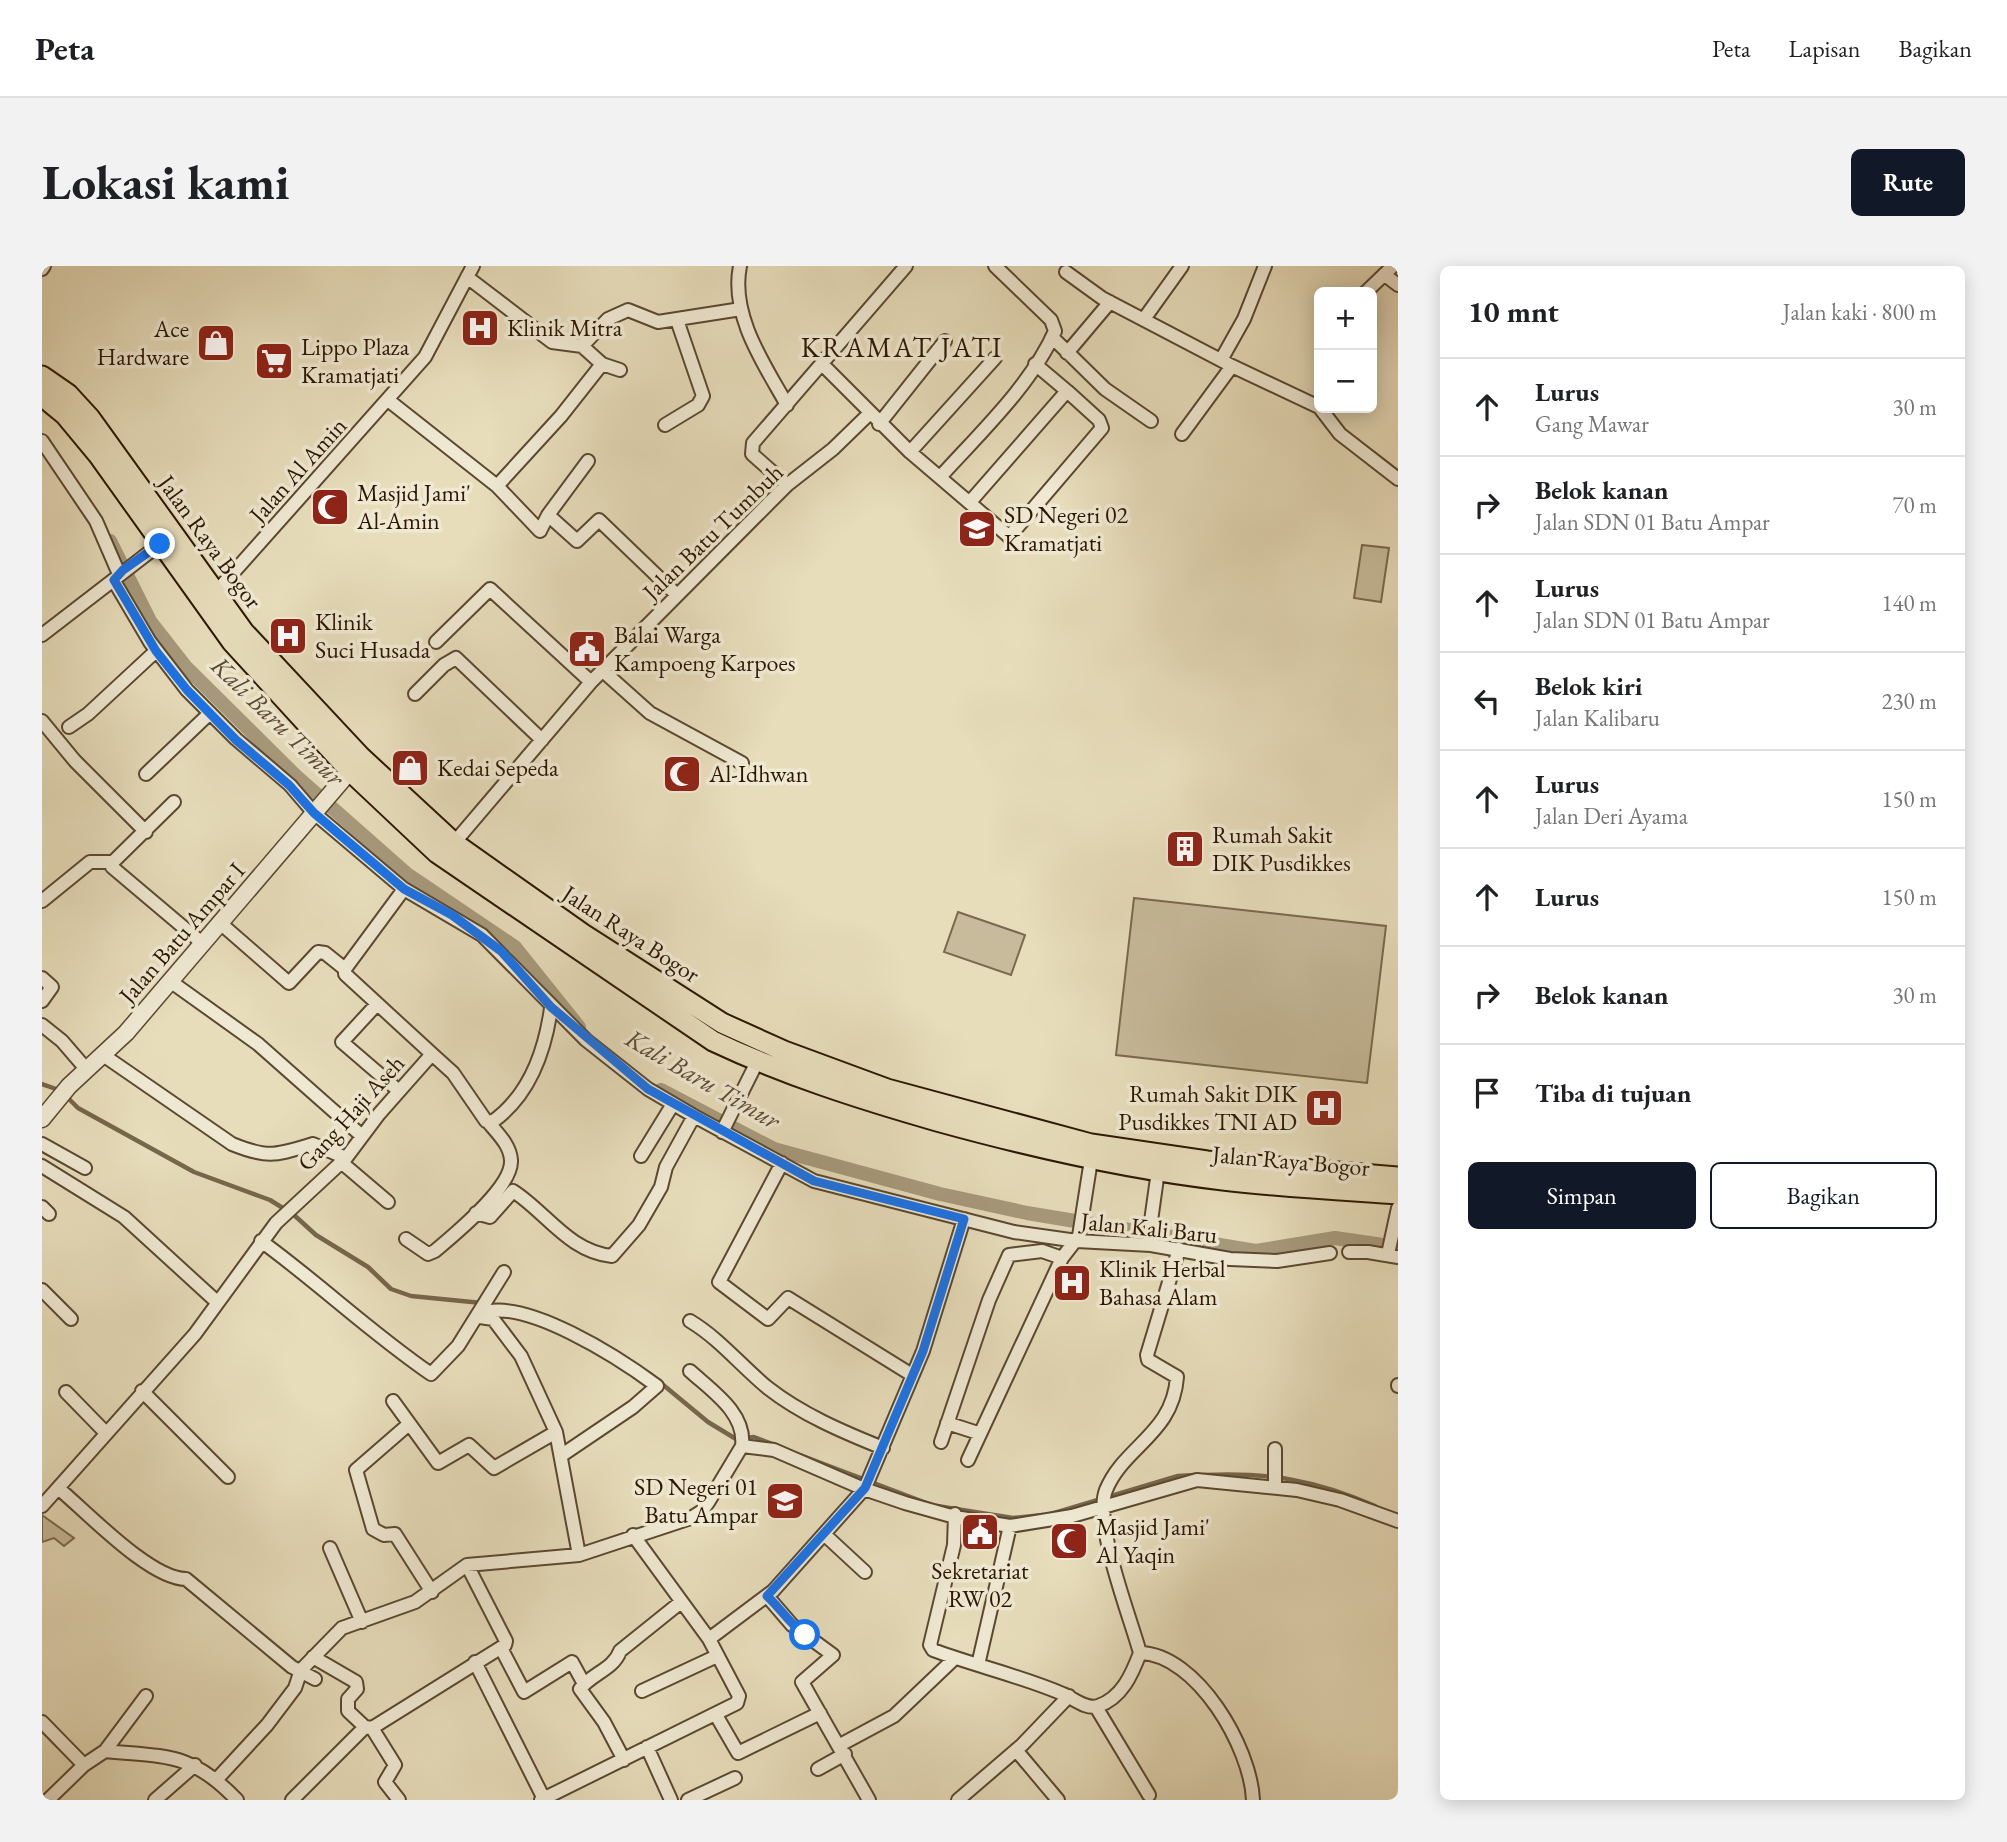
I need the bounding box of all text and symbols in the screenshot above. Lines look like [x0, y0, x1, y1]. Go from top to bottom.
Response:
text: Peta [35, 27, 95, 70]
text: Peta [1712, 33, 1751, 64]
text: Lapisan [1789, 33, 1861, 64]
text: Bagikan [1899, 33, 1972, 64]
button: Rute [1851, 149, 1965, 216]
text: Lokasi kami [42, 150, 290, 214]
map controls [1314, 287, 1377, 413]
button: + [1314, 287, 1377, 350]
text: 10 mnt [1468, 292, 1559, 331]
text: Jalan kaki · 800 m [1783, 297, 1937, 327]
hospital icon: Klinik Mitra [459, 307, 501, 349]
place label: Klinik Mitra [507, 312, 623, 343]
place label: Ace Hardware [97, 313, 189, 372]
shop icon: Ace Hardware [195, 322, 237, 364]
district label: KRAMAT JATI [801, 329, 1003, 365]
place label: Lippo Plaza Kramatjati [301, 331, 410, 390]
supermarket icon: Lippo Plaza Kramatjati [253, 340, 295, 382]
button: − [1314, 350, 1377, 413]
text: Lurus [1535, 375, 1599, 409]
icon: ahead [1468, 388, 1506, 426]
text: 30 m [1892, 392, 1937, 422]
text: Gang Mawar [1535, 409, 1649, 439]
street label: Jalan Al Amin [241, 410, 353, 530]
street label: Jalan Batu Tumbuh [634, 457, 790, 608]
street label: Jalan Raya Bogor [150, 467, 269, 615]
text: Belok kanan [1535, 473, 1669, 507]
place label: Masjid Jami' Al-Amin [356, 477, 471, 536]
mosque icon: Masjid Jami' Al-Amin [309, 486, 351, 528]
icon: right [1468, 486, 1506, 524]
text: 70 m [1892, 490, 1937, 520]
place label: SD Negeri 02 Kramatjati [1004, 499, 1128, 558]
text: Jalan SDN 01 Batu Ampar [1535, 507, 1770, 537]
school or university icon: SD Negeri 02 Kramatjati [956, 508, 998, 550]
route end [144, 528, 175, 559]
text: Lurus [1535, 571, 1599, 605]
icon: ahead [1468, 584, 1506, 622]
text: 140 m [1881, 588, 1937, 618]
text: Jalan SDN 01 Batu Ampar [1535, 605, 1770, 635]
place label: Klinik Suci Husada [315, 606, 431, 665]
hospital icon: Klinik Suci Husada [267, 615, 309, 657]
place label: Balai Warga Kampoeng Karpoes [614, 619, 796, 678]
public building icon: Balai Warga Kampoeng Karpoes [566, 628, 608, 670]
water label: Kali Baru Timur [203, 648, 353, 794]
text: Belok kiri [1535, 669, 1642, 703]
icon: left [1468, 682, 1506, 720]
text: 230 m [1881, 686, 1937, 716]
text: Jalan Kalibaru [1535, 703, 1660, 733]
shop icon: Kedai Sepeda [389, 747, 431, 789]
place label: Kedai Sepeda [437, 752, 559, 783]
mosque icon: Al-Idhwan [661, 753, 703, 795]
place label: Al-Idhwan [708, 758, 809, 789]
text: Lurus [1535, 767, 1599, 801]
icon: ahead [1468, 780, 1506, 818]
text: 150 m [1881, 784, 1937, 814]
text: Jalan Deri Ayama [1535, 801, 1688, 831]
place label: Rumah Sakit DIK Pusdikkes [1212, 819, 1351, 878]
building icon: Rumah Sakit DIK Pusdikkes [1164, 828, 1206, 870]
street label: Jalan Batu Ampar I [111, 856, 251, 1011]
street label: Jalan Raya Bogor [555, 877, 706, 990]
icon: ahead [1468, 878, 1506, 916]
text: Lurus [1535, 880, 1599, 914]
text: 150 m [1881, 882, 1937, 912]
icon: right [1468, 976, 1506, 1014]
text: Belok kanan [1535, 978, 1669, 1012]
text: 30 m [1892, 980, 1937, 1010]
water label: Kali Baru Timur [619, 1021, 787, 1137]
street label: Gang Haji Aseh [290, 1048, 411, 1177]
icon: arrive [1468, 1074, 1506, 1112]
text: Tiba di tujuan [1535, 1076, 1691, 1110]
place label: Rumah Sakit DIK Pusdikkes TNI AD [1118, 1078, 1298, 1137]
hospital icon: Rumah Sakit DIK Pusdikkes TNI AD [1303, 1087, 1345, 1129]
street label: Jalan Raya Bogor [1209, 1138, 1371, 1183]
button: Simpan [1468, 1162, 1696, 1229]
button: Bagikan [1710, 1162, 1937, 1229]
street label: Jalan Kali Baru [1077, 1205, 1219, 1250]
place label: Klinik Herbal Bahasa Alam [1099, 1253, 1226, 1312]
hospital icon: Klinik Herbal Bahasa Alam [1051, 1262, 1093, 1304]
place label: SD Negeri 01 Batu Ampar [634, 1471, 758, 1530]
school or university icon: SD Negeri 01 Batu Ampar [764, 1480, 806, 1522]
public building icon: Sekretariat RW 02 [959, 1511, 1001, 1553]
place label: Masjid Jami' Al Yaqin [1095, 1511, 1210, 1570]
mosque icon: Masjid Jami' Al Yaqin [1048, 1520, 1090, 1562]
place label: Sekretariat RW 02 [931, 1555, 1029, 1614]
route start [789, 1619, 820, 1650]

